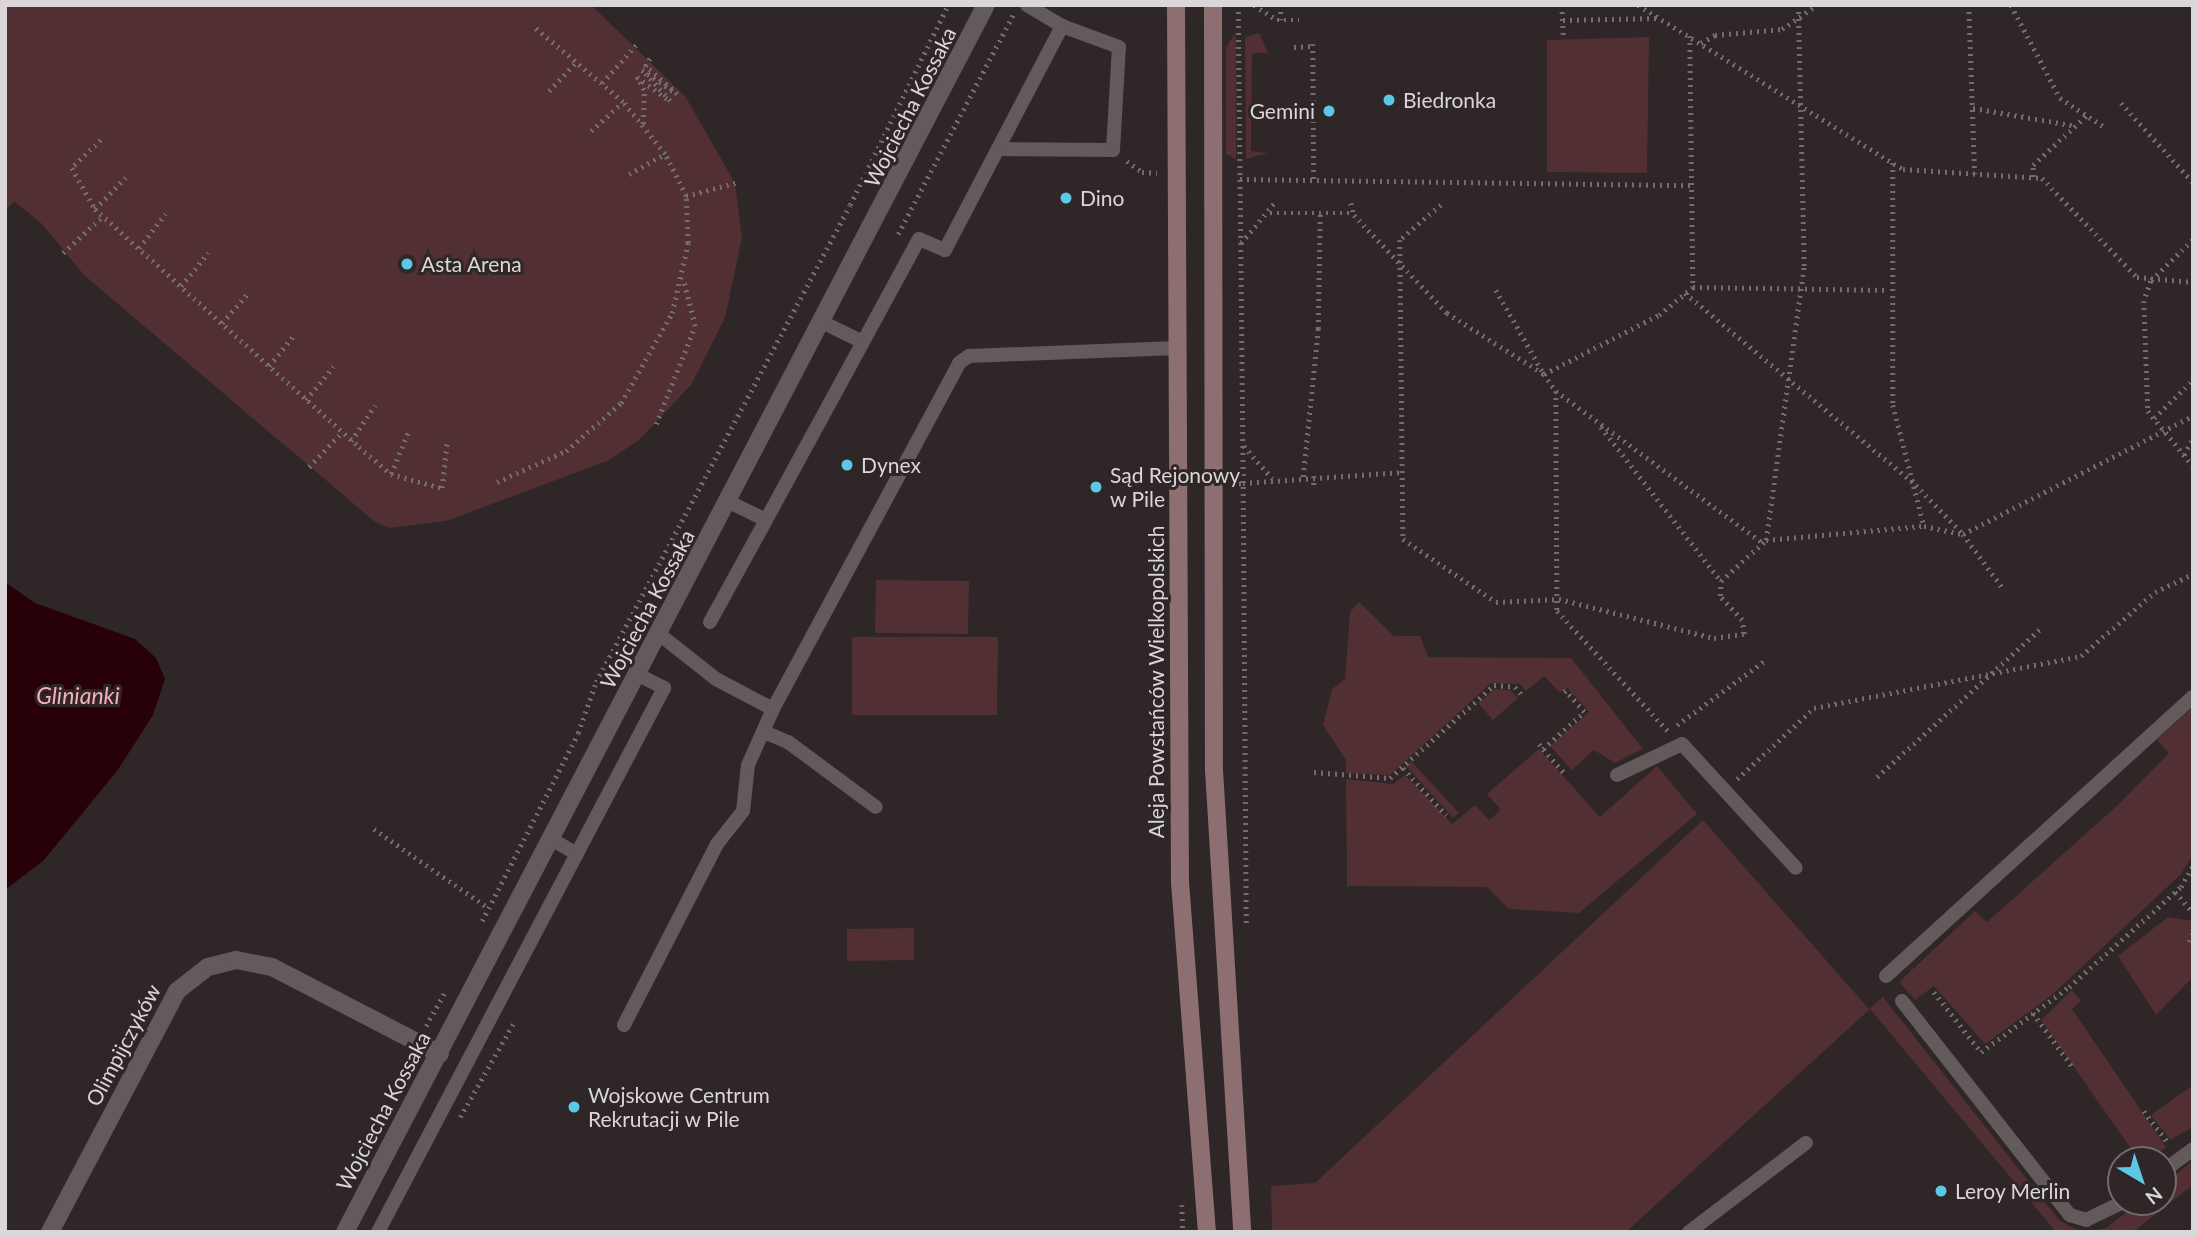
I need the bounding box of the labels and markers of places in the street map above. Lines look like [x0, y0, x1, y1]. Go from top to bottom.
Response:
place label: Biedronka [1403, 87, 1496, 113]
marker: Biedronka [1381, 92, 1397, 108]
place label: Gemini [1250, 98, 1315, 124]
marker: Gemini [1321, 103, 1337, 119]
place label: Dino [1080, 185, 1124, 211]
marker: Dino [1058, 190, 1074, 206]
place label: Asta Arena [421, 251, 522, 277]
marker: Asta Arena [399, 256, 415, 272]
place label: Dynex [861, 452, 921, 478]
marker: Dynex [839, 457, 855, 473]
place label: Sąd Rejonowy w Pile [1110, 462, 1240, 512]
marker: Sąd Rejonowy w Pile [1088, 479, 1104, 495]
place label: Wojskowe Centrum Rekrutacji w Pile [588, 1082, 770, 1132]
marker: Wojskowe Centrum Rekrutacji w Pile [566, 1099, 582, 1115]
place label: Leroy Merlin [1955, 1178, 2071, 1204]
marker: Leroy Merlin [1933, 1183, 1949, 1199]

